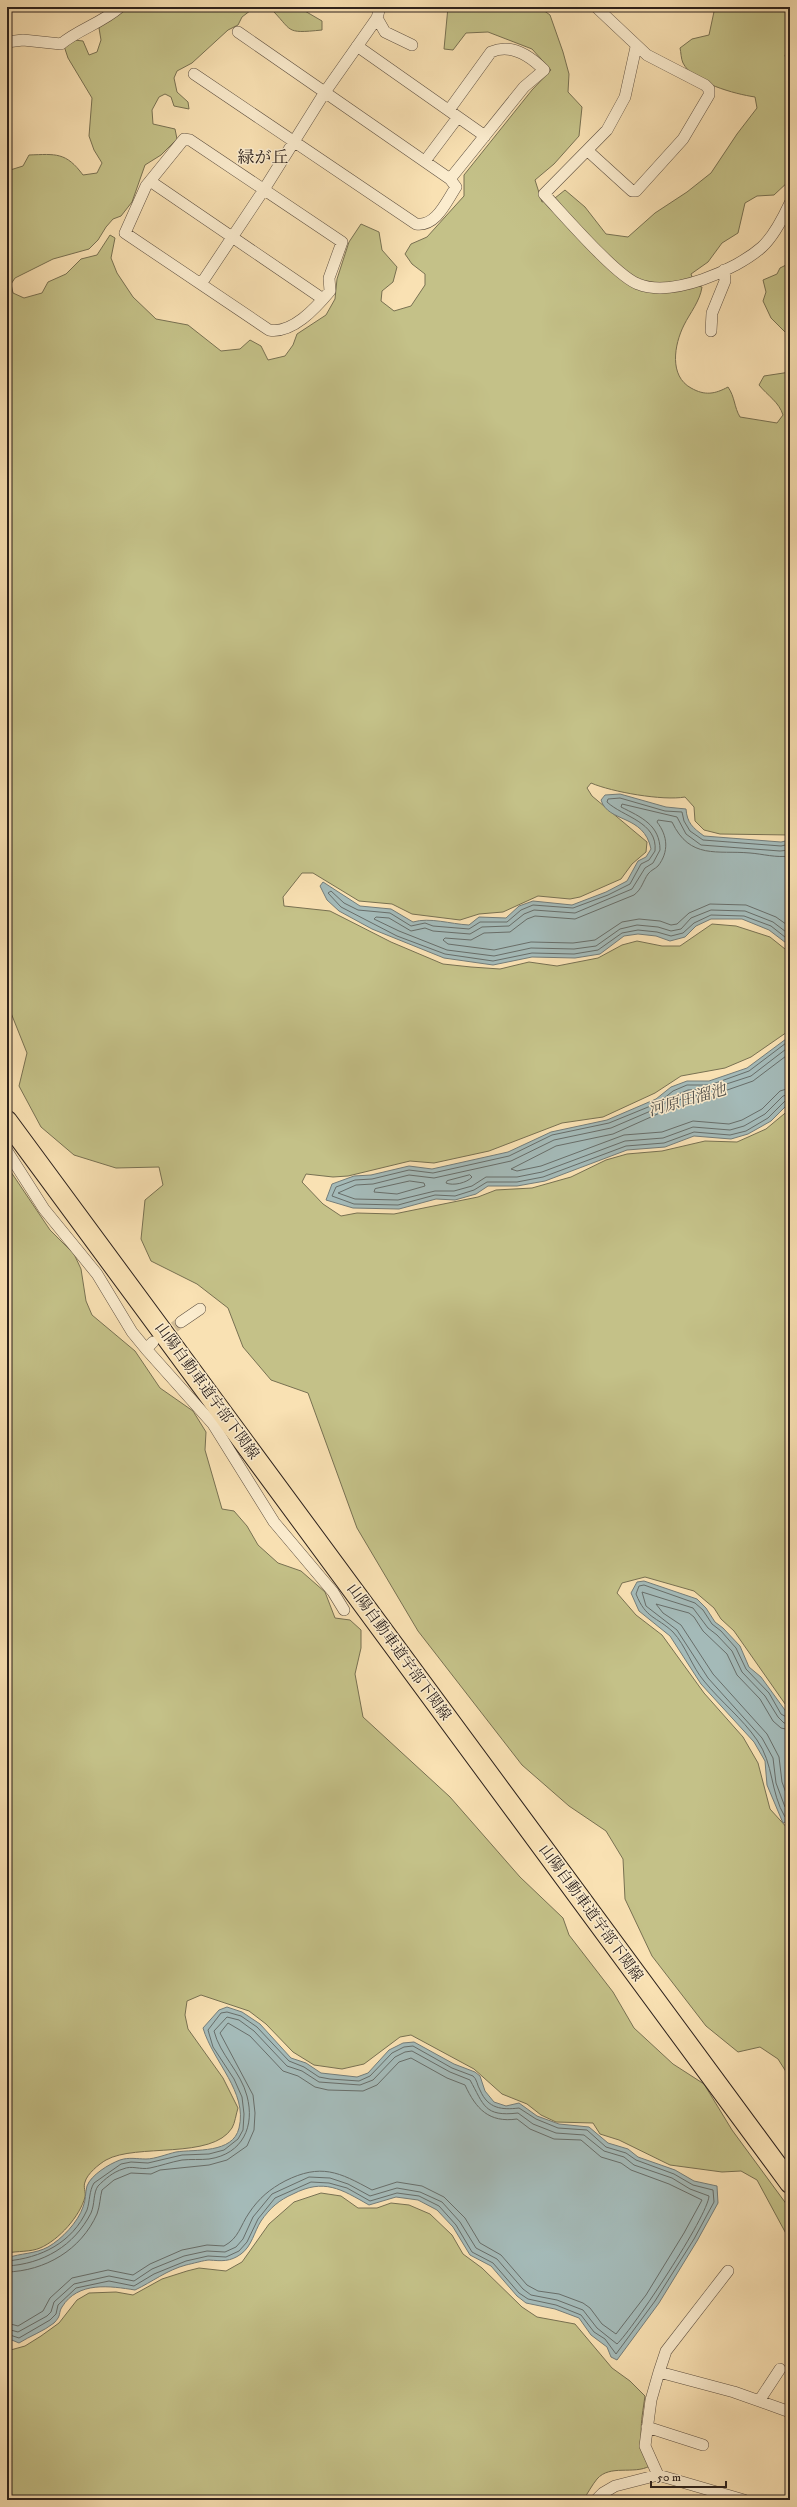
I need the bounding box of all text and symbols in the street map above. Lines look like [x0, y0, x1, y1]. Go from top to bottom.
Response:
district label: 緑が丘 [238, 147, 289, 169]
water label: 河原田溜池 [646, 1079, 730, 1121]
street label: 山陽自動車道宇部下関線 [151, 1319, 263, 1463]
street label: 山陽自動車道宇部下関線 [343, 1580, 455, 1724]
street label: 山陽自動車道宇部下関線 [535, 1841, 647, 1985]
scale bar [651, 2463, 726, 2489]
text: 50 m [657, 2470, 681, 2485]

